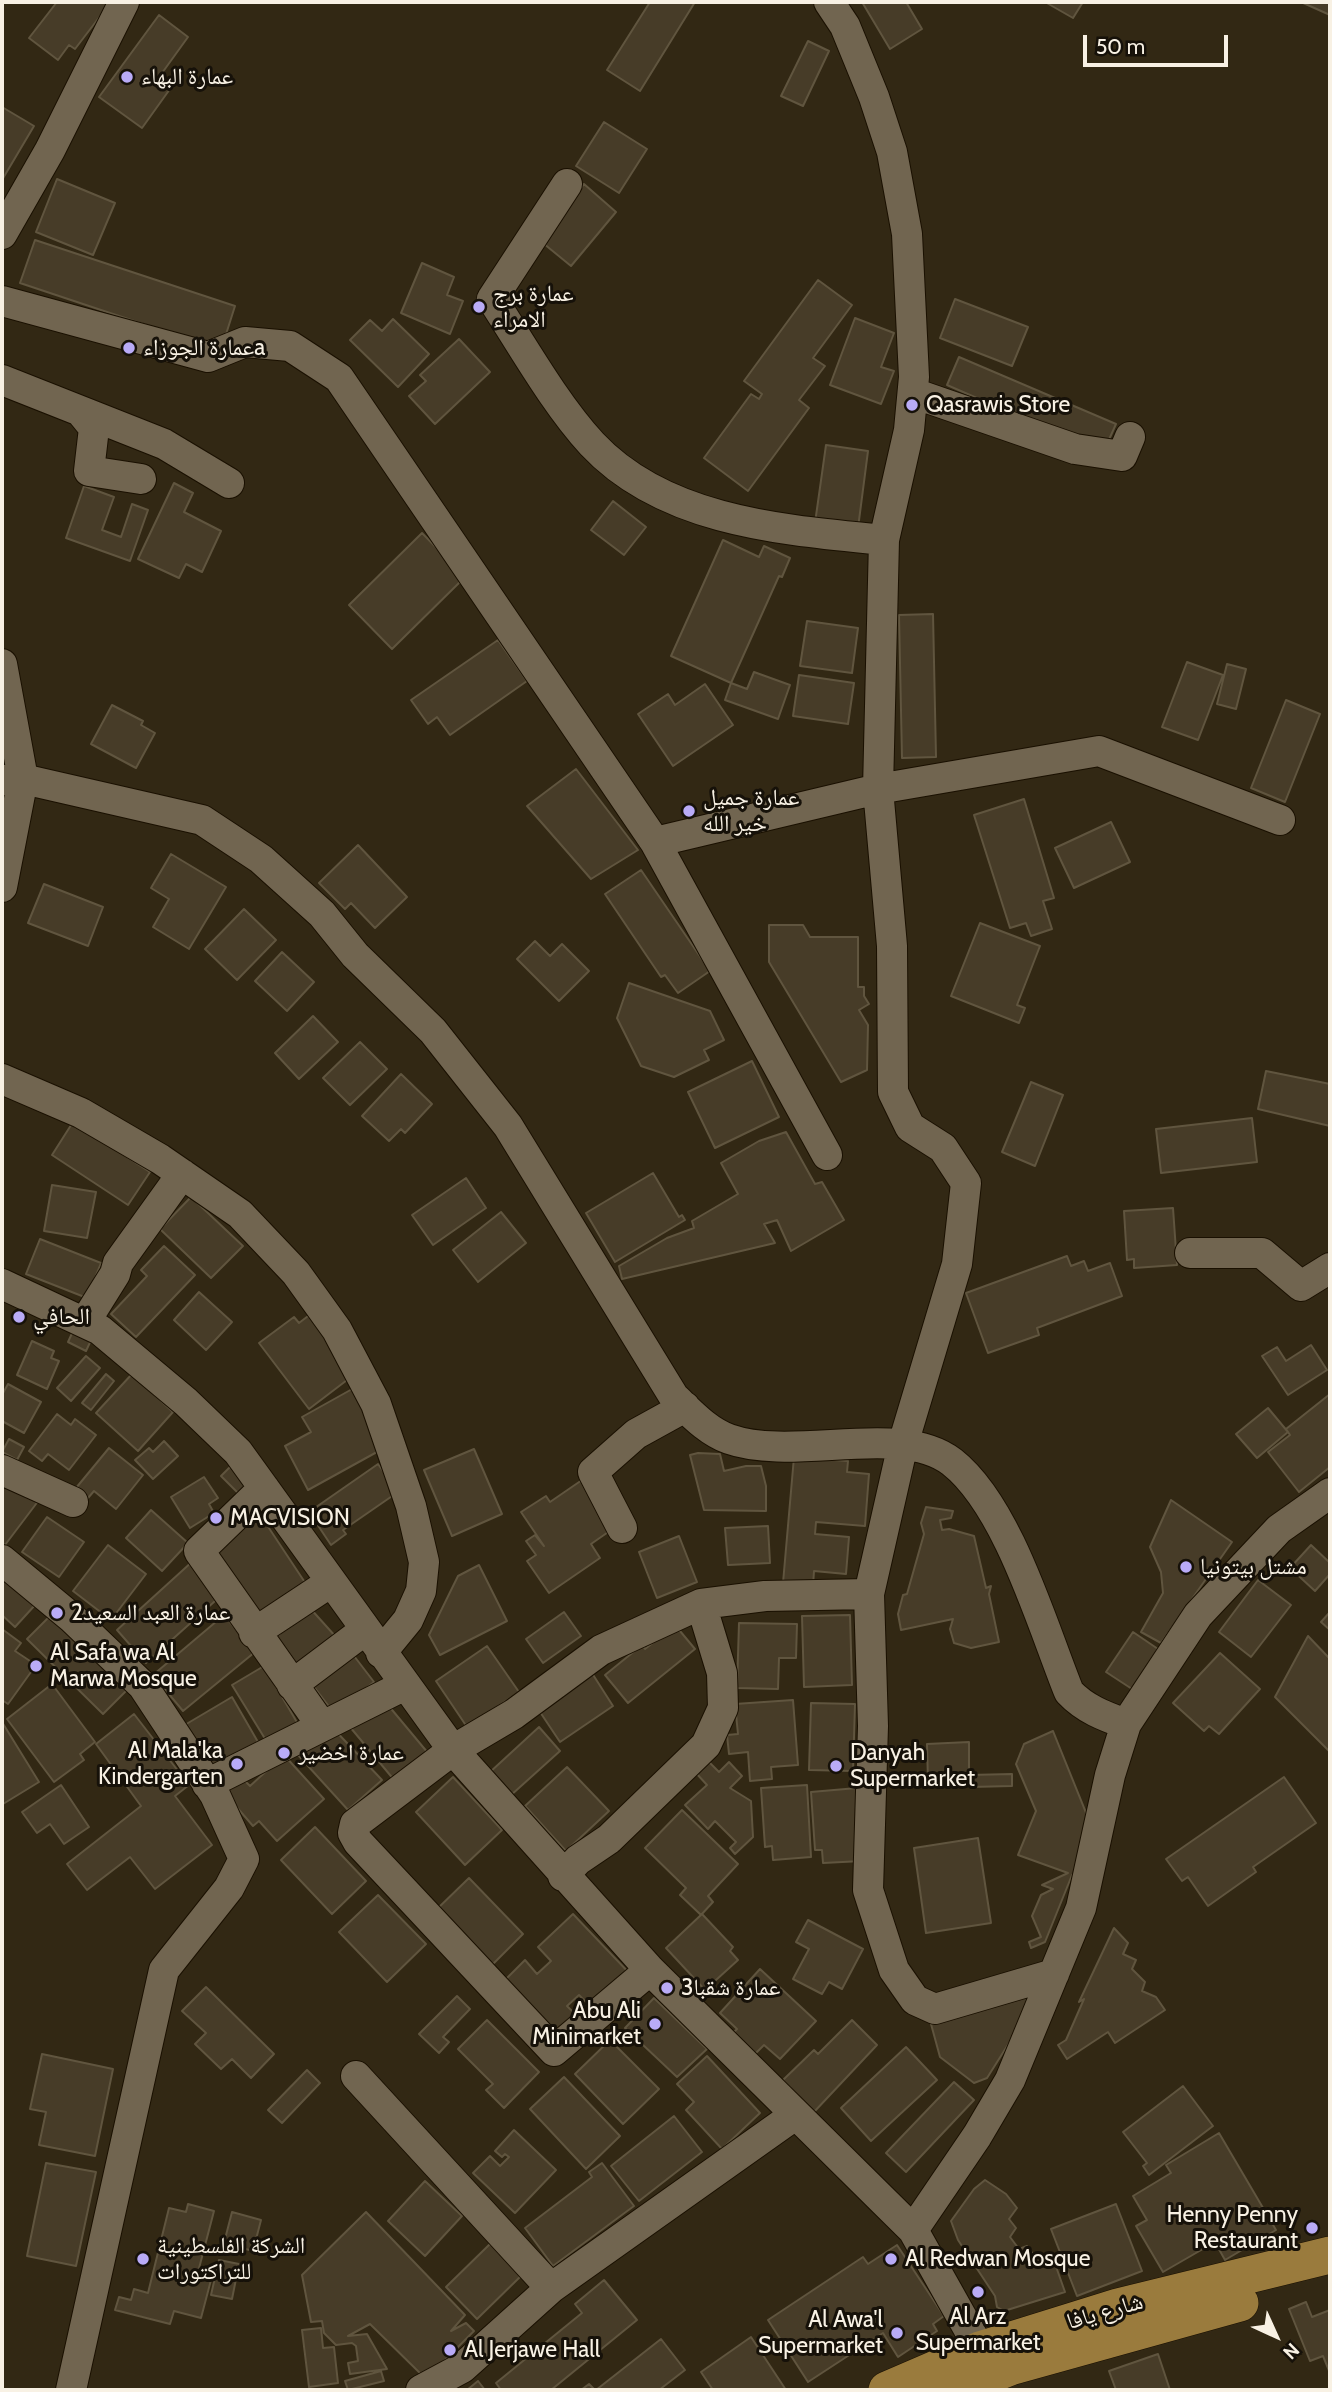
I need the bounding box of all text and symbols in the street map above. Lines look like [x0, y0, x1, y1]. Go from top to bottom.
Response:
scale bar [1087, 21, 1232, 65]
text: 50 m [1096, 34, 1145, 59]
place label: عمارة البهاء [141, 63, 233, 91]
marker: عمارة البهاء [119, 69, 135, 85]
place label: عمارة برج الامراء [493, 280, 574, 334]
marker: عمارة برج الامراء [471, 299, 487, 315]
place label: عمارة الجوزاءa [143, 334, 265, 362]
marker: عمارة الجوزاءa [121, 340, 137, 356]
place label: Qasrawis Store [926, 391, 1070, 419]
marker: Qasrawis Store [904, 397, 920, 413]
place label: عمارة جميل خير الله [703, 784, 799, 838]
marker: عمارة جميل خير الله [681, 803, 697, 819]
place label: الحافي [33, 1303, 90, 1331]
marker: الحافي [11, 1309, 27, 1325]
place label: MACVISION [230, 1504, 350, 1532]
marker: MACVISION [208, 1510, 224, 1526]
place label: مشتل بيتونيا [1200, 1553, 1307, 1581]
marker: مشتل بيتونيا [1178, 1559, 1194, 1575]
place label: عمارة العبد السعيد2 [71, 1599, 230, 1627]
marker: عمارة العبد السعيد2 [49, 1605, 65, 1621]
place label: Al Safa wa Al Marwa Mosque [50, 1639, 197, 1693]
marker: Al Safa wa Al Marwa Mosque [28, 1658, 44, 1674]
place label: Al Mala'ka Kindergarten [98, 1737, 223, 1791]
place label: عمارة اخضير [298, 1739, 404, 1767]
place label: Danyah Supermarket [850, 1739, 975, 1793]
marker: عمارة اخضير [276, 1745, 292, 1761]
marker: Al Mala'ka Kindergarten [229, 1756, 245, 1772]
marker: Danyah Supermarket [828, 1758, 844, 1774]
place label: عمارة شقبا3 [681, 1974, 780, 2002]
marker: عمارة شقبا3 [659, 1980, 675, 1996]
place label: Abu Ali Minimarket [532, 1997, 641, 2051]
marker: Abu Ali Minimarket [647, 2016, 663, 2032]
place label: Henny Penny Restaurant [1166, 2201, 1298, 2255]
marker: Henny Penny Restaurant [1304, 2220, 1320, 2236]
place label: الشركة الفلسطينية للتراكتورات [157, 2232, 305, 2286]
place label: Al Redwan Mosque [905, 2245, 1090, 2273]
marker: الشركة الفلسطينية للتراكتورات [135, 2251, 151, 2267]
marker: Al Redwan Mosque [883, 2251, 899, 2267]
marker: Al Arz Supermarket [970, 2284, 986, 2300]
street label: شارع يافا [1064, 2288, 1146, 2336]
north arrow [1241, 2301, 1311, 2371]
place label: Al Arz Supermarket [915, 2303, 1041, 2357]
place label: Al Awa'l Supermarket [758, 2306, 883, 2360]
marker: Al Awa'l Supermarket [889, 2325, 905, 2341]
place label: Al Jerjawe Hall [464, 2336, 600, 2364]
text: N [1278, 2338, 1304, 2364]
marker: Al Jerjawe Hall [442, 2342, 458, 2358]

